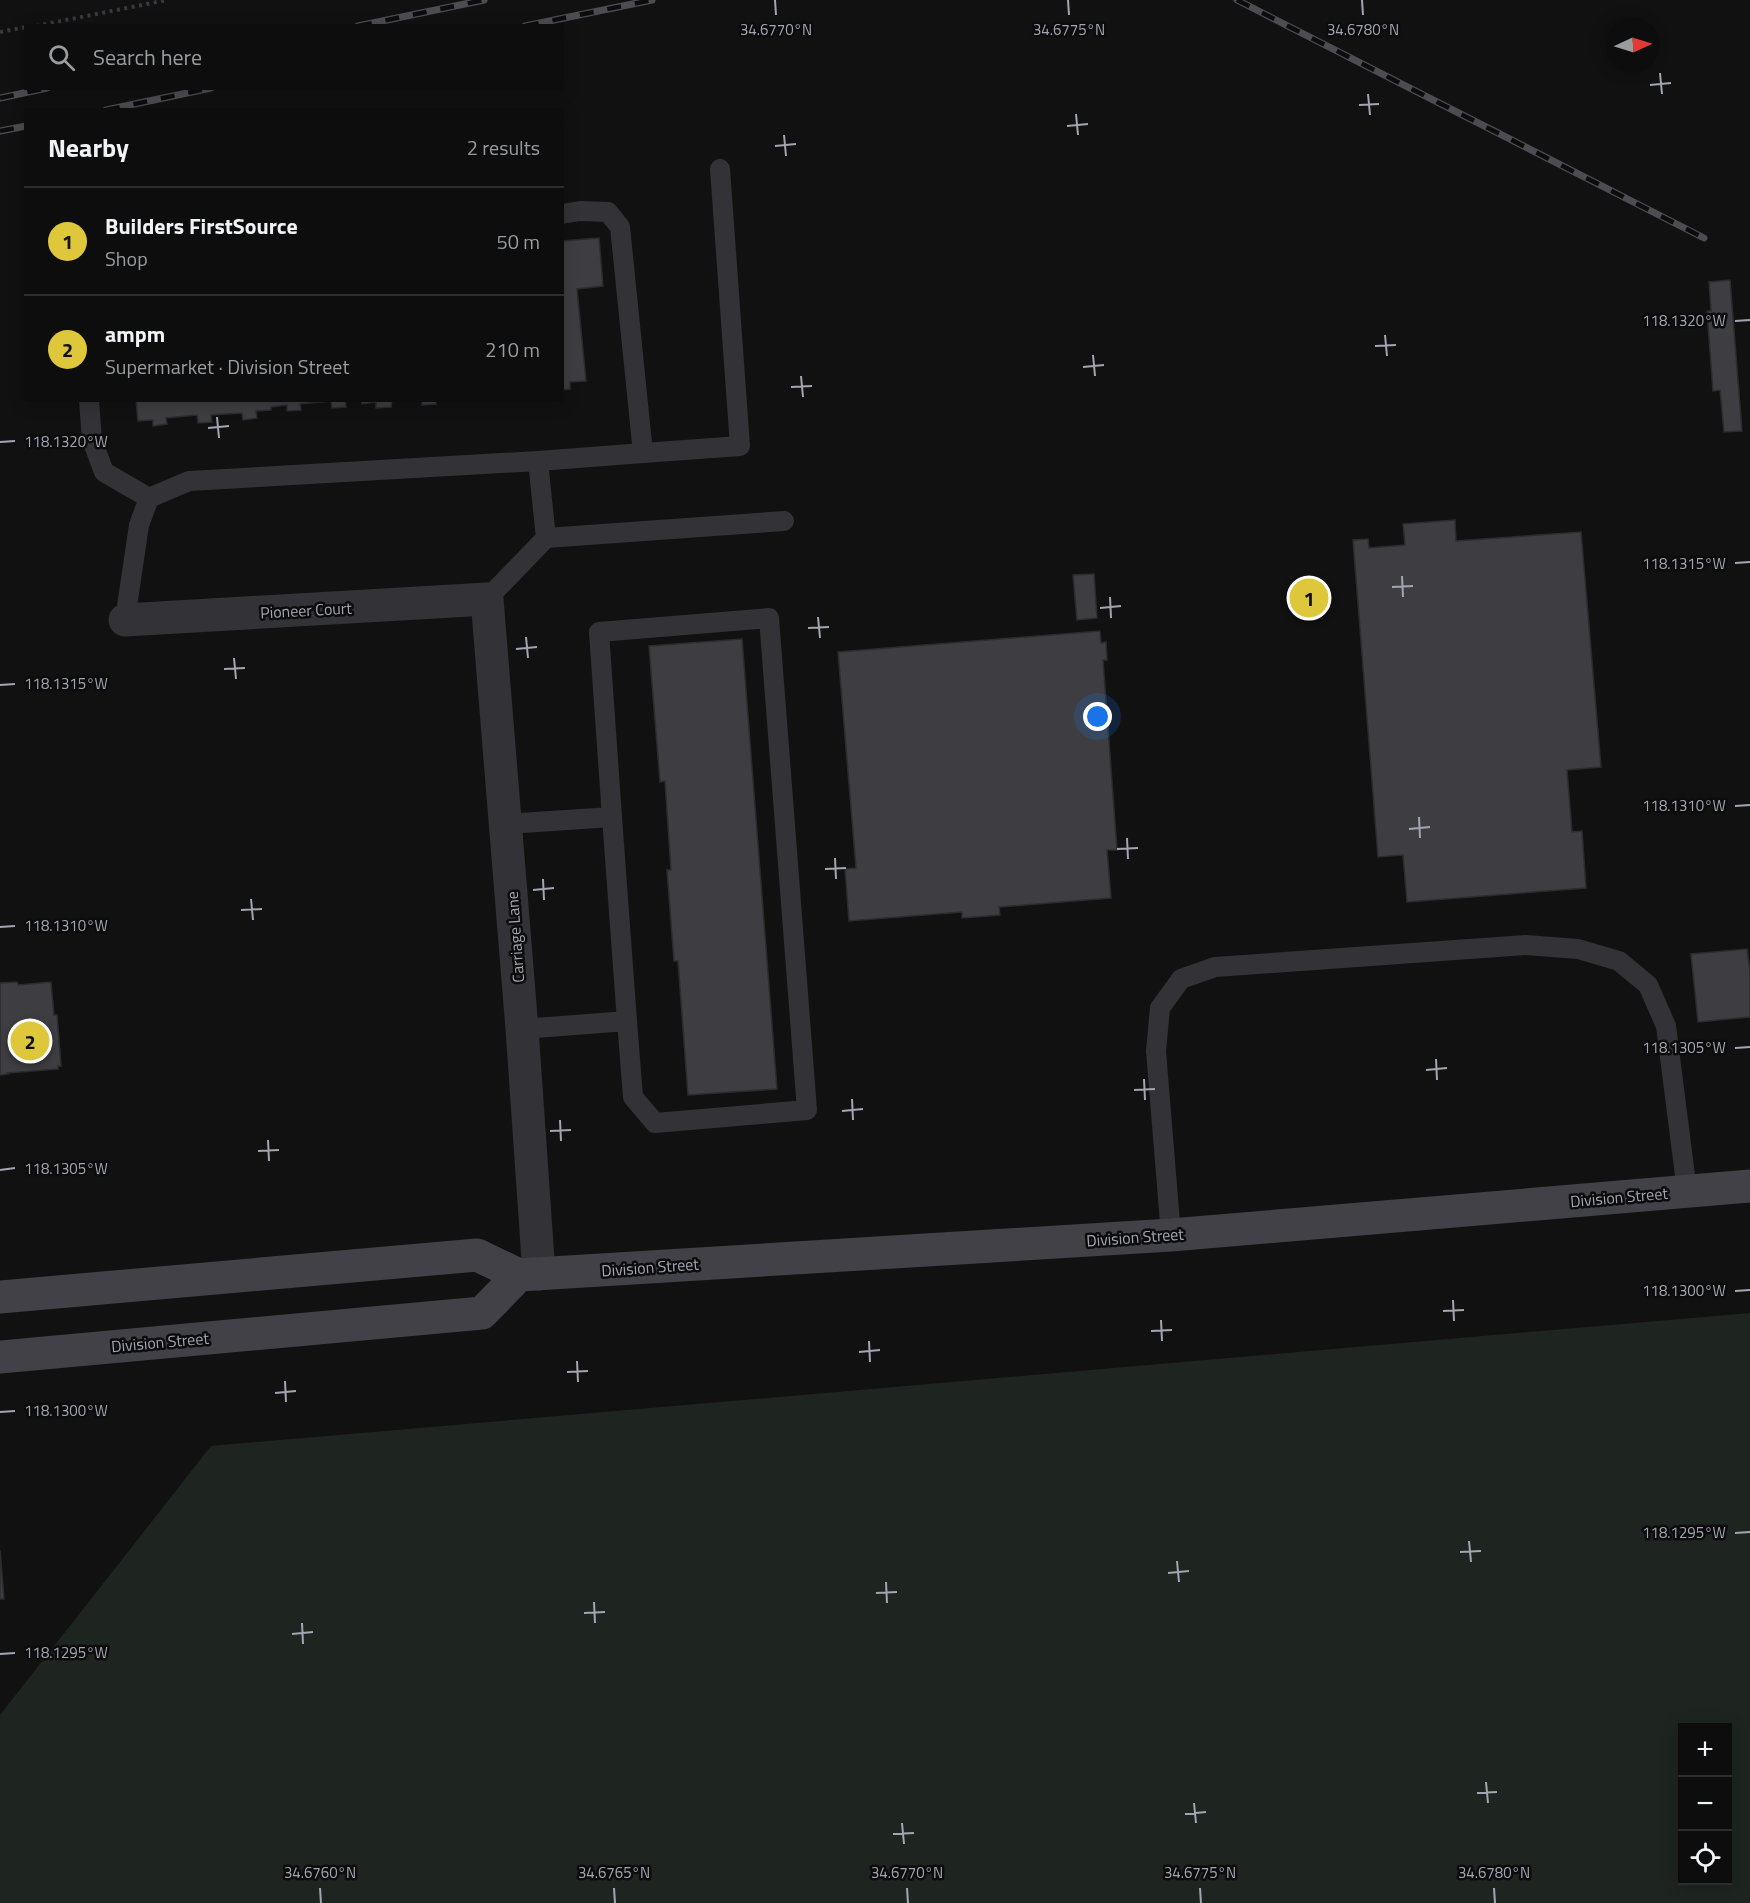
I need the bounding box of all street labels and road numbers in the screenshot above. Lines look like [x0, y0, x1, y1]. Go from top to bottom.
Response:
street label: Pioneer Court [259, 596, 353, 624]
street label: Carriage Lane [500, 891, 530, 983]
street label: Division Street [1569, 1181, 1669, 1213]
street label: Division Street [1085, 1222, 1185, 1252]
street label: Division Street [600, 1252, 700, 1282]
street label: Division Street [110, 1326, 210, 1358]

